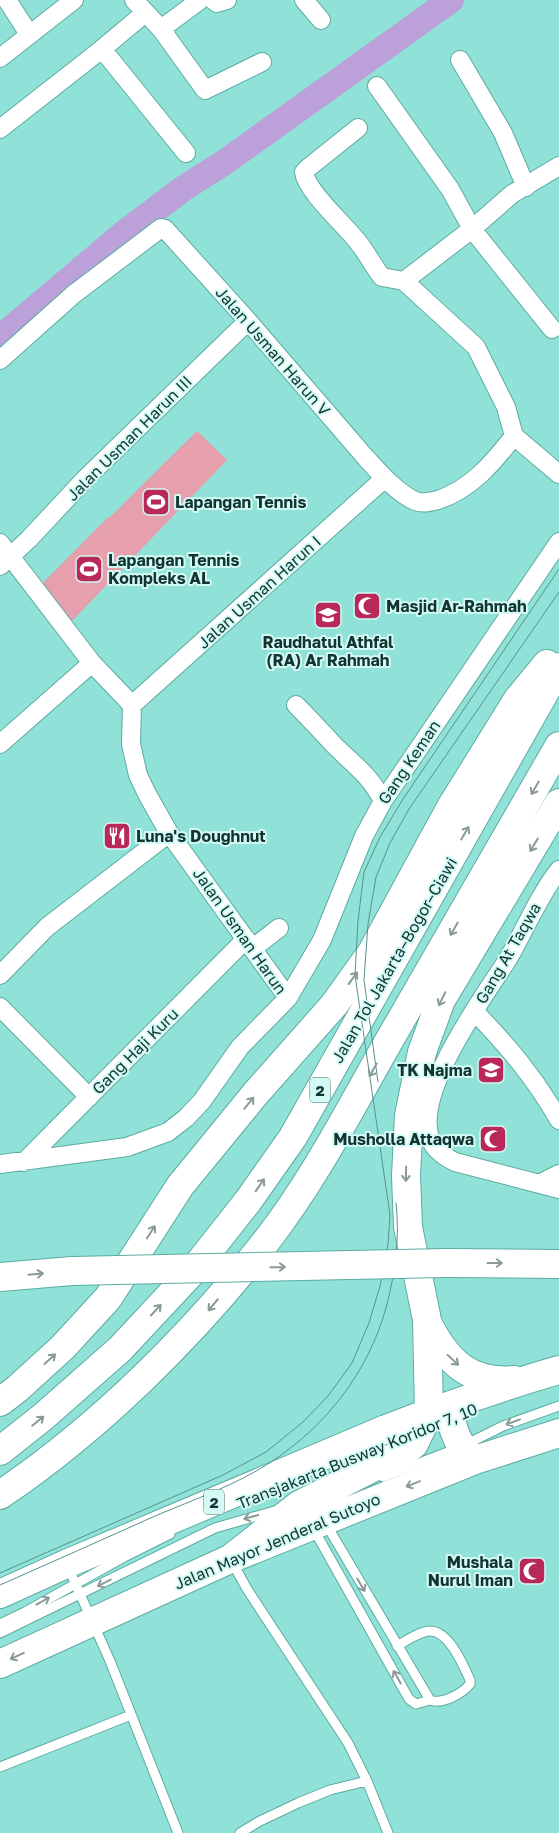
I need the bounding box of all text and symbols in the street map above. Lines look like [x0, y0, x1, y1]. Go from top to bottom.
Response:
street label: Jalan Usman Harun V [211, 282, 335, 420]
street label: Jalan Usman Harun III [62, 371, 196, 505]
sports icon: Lapangan Tennis [141, 487, 171, 517]
place label: Lapangan Tennis [175, 492, 306, 512]
street label: Jalan Usman Harun I [193, 531, 325, 653]
place label: Lapangan Tennis Kompleks AL [108, 550, 239, 588]
sports icon: Lapangan Tennis Kompleks AL [74, 554, 104, 584]
mosque icon: Masjid Ar-Rahmah [352, 591, 382, 621]
place label: Masjid Ar-Rahmah [386, 596, 527, 616]
school or university icon: Raudhatul Athfal (RA) Ar Rahmah [313, 600, 343, 630]
place label: Raudhatul Athfal (RA) Ar Rahmah [263, 632, 394, 670]
street label: Gang Keman [374, 716, 444, 808]
one-way arrow [529, 780, 539, 795]
restaurant icon: Luna's Doughnut [102, 821, 132, 851]
place label: Luna's Doughnut [136, 826, 266, 846]
one-way arrow [461, 826, 470, 841]
one-way arrow [528, 837, 538, 851]
street label: Jalan Tol Jakarta–Bogor–Ciawi [327, 854, 461, 1066]
street label: Jalan Usman Harun [189, 864, 291, 998]
street label: Gang At Taqwa [471, 899, 545, 1007]
one-way arrow [448, 921, 458, 935]
one-way arrow [348, 971, 358, 985]
one-way arrow [437, 991, 446, 1006]
street label: Gang Haji Kuru [88, 1004, 182, 1098]
school or university icon: TK Najma [476, 1055, 506, 1085]
place label: TK Najma [397, 1060, 472, 1080]
one-way arrow [367, 1062, 377, 1076]
road number: 2 [310, 1078, 330, 1102]
one-way arrow [243, 1096, 254, 1109]
mosque icon: Musholla Attaqwa [478, 1124, 508, 1154]
place label: Musholla Attaqwa [333, 1129, 474, 1149]
one-way arrow [401, 1166, 411, 1182]
one-way arrow [255, 1178, 265, 1192]
one-way arrow [145, 1225, 156, 1239]
one-way arrow [486, 1258, 503, 1268]
one-way arrow [270, 1262, 286, 1272]
one-way arrow [28, 1270, 44, 1279]
one-way arrow [208, 1298, 219, 1311]
one-way arrow [150, 1303, 162, 1316]
one-way arrow [44, 1353, 57, 1364]
one-way arrow [447, 1354, 459, 1366]
street label: Transjakarta Busway Koridor 7, 10 [234, 1398, 480, 1514]
one-way arrow [31, 1415, 44, 1426]
one-way arrow [506, 1418, 521, 1427]
one-way arrow [406, 1480, 421, 1489]
street label: Jalan Mayor Jenderal Sutoyo [171, 1488, 383, 1594]
road number: 2 [204, 1490, 224, 1514]
one-way arrow [244, 1513, 260, 1522]
place label: Mushala Nurul Iman [428, 1552, 513, 1590]
mosque icon: Mushala Nurul Iman [517, 1556, 547, 1586]
one-way arrow [356, 1577, 366, 1591]
one-way arrow [96, 1578, 111, 1588]
one-way arrow [36, 1596, 50, 1606]
one-way arrow [10, 1652, 25, 1661]
one-way arrow [391, 1670, 401, 1684]

